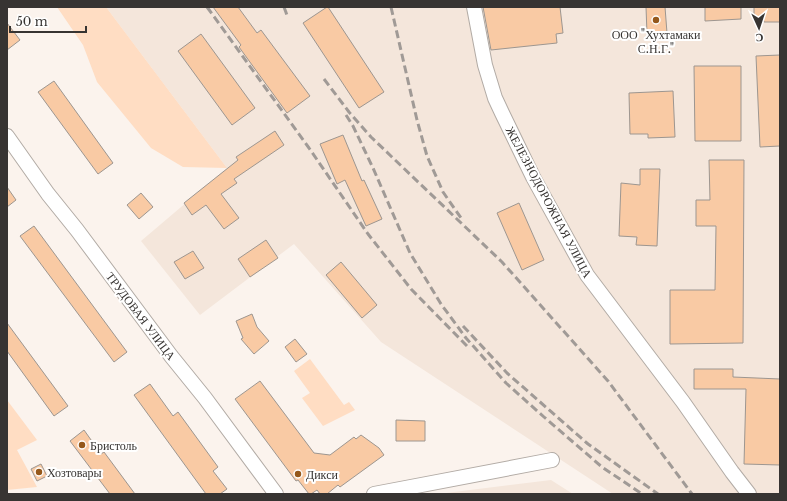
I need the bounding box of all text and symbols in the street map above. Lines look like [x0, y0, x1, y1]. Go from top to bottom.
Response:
scale bar [10, 8, 86, 34]
north arrow [739, 8, 779, 48]
text: 50 m [16, 14, 48, 29]
marker: ООО "Хухтамаки С.Н.Г." [651, 15, 661, 25]
place label: ООО "Хухтамаки С.Н.Г." [612, 27, 701, 56]
text: С [755, 31, 764, 45]
street label: ЖЕЛЕЗНОДОРОЖНАЯ УЛИЦА [503, 124, 595, 280]
street label: ТРУДОВАЯ УЛИЦА [103, 269, 179, 363]
place label: Бристоль [90, 438, 138, 453]
marker: Бристоль [77, 440, 87, 450]
place label: Хозтовары [47, 465, 102, 480]
marker: Хозтовары [34, 467, 44, 477]
place label: Дикси [306, 467, 338, 482]
marker: Дикси [293, 469, 303, 479]

